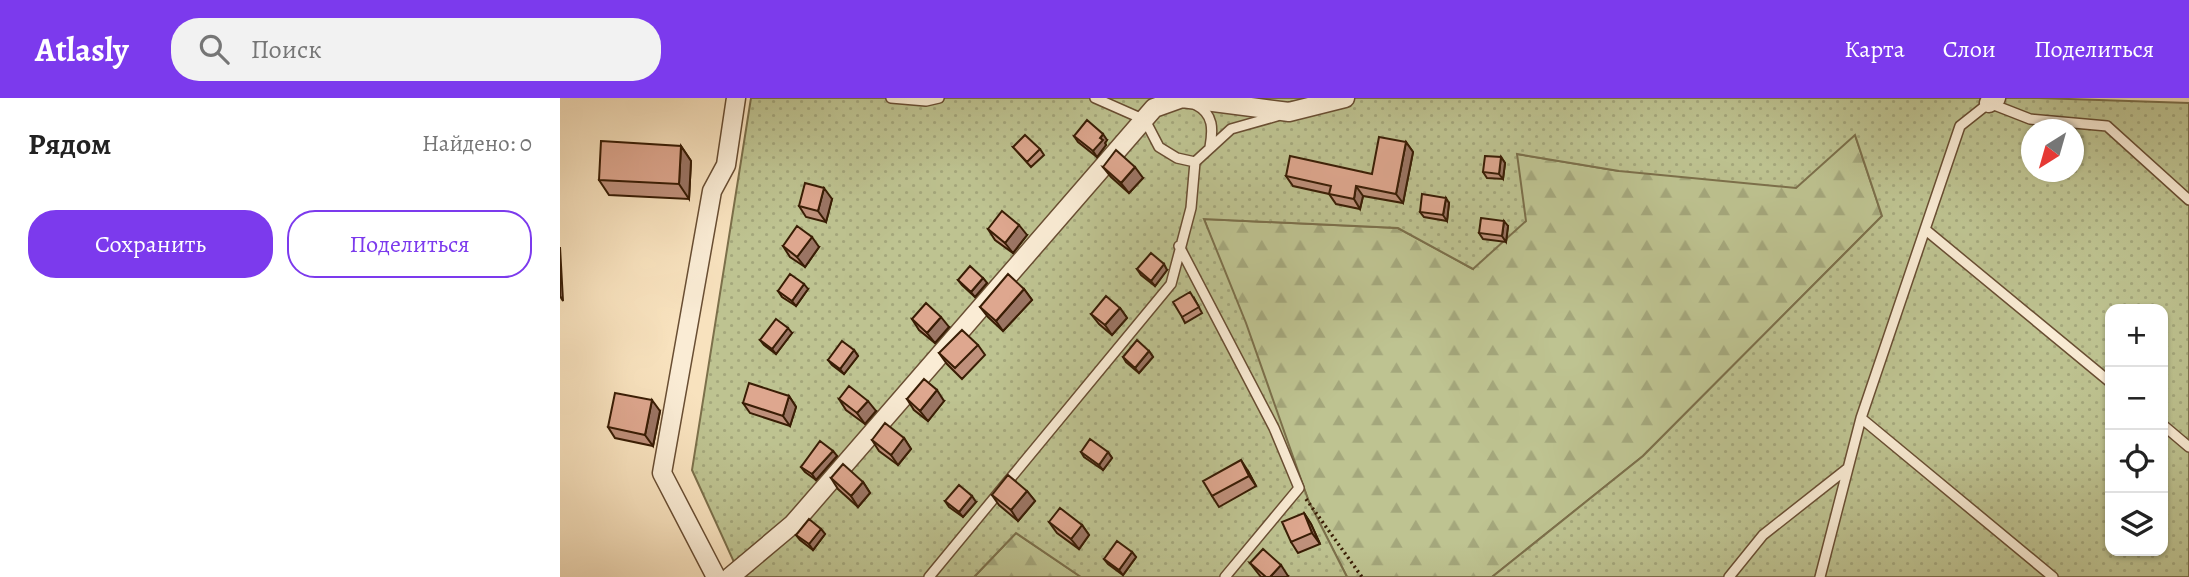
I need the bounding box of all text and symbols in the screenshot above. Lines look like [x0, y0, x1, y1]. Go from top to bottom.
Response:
search box [171, 18, 661, 81]
text: Atlasly [35, 27, 129, 72]
icon: search [195, 30, 233, 68]
text: Поиск [251, 32, 322, 67]
text: Карта [1844, 33, 1905, 65]
text: Слои [1943, 33, 1996, 65]
text: Поделиться [2034, 33, 2154, 65]
north arrow [2021, 119, 2084, 182]
text: Рядом [28, 124, 111, 164]
text: Найдено: 0 [422, 128, 532, 159]
button: Сохранить [28, 210, 273, 278]
button: Поделиться [287, 210, 532, 278]
map controls [2105, 304, 2168, 556]
button: + [2105, 304, 2168, 367]
button: − [2105, 367, 2168, 430]
button: locate [2105, 430, 2168, 493]
button: layers [2105, 493, 2168, 556]

